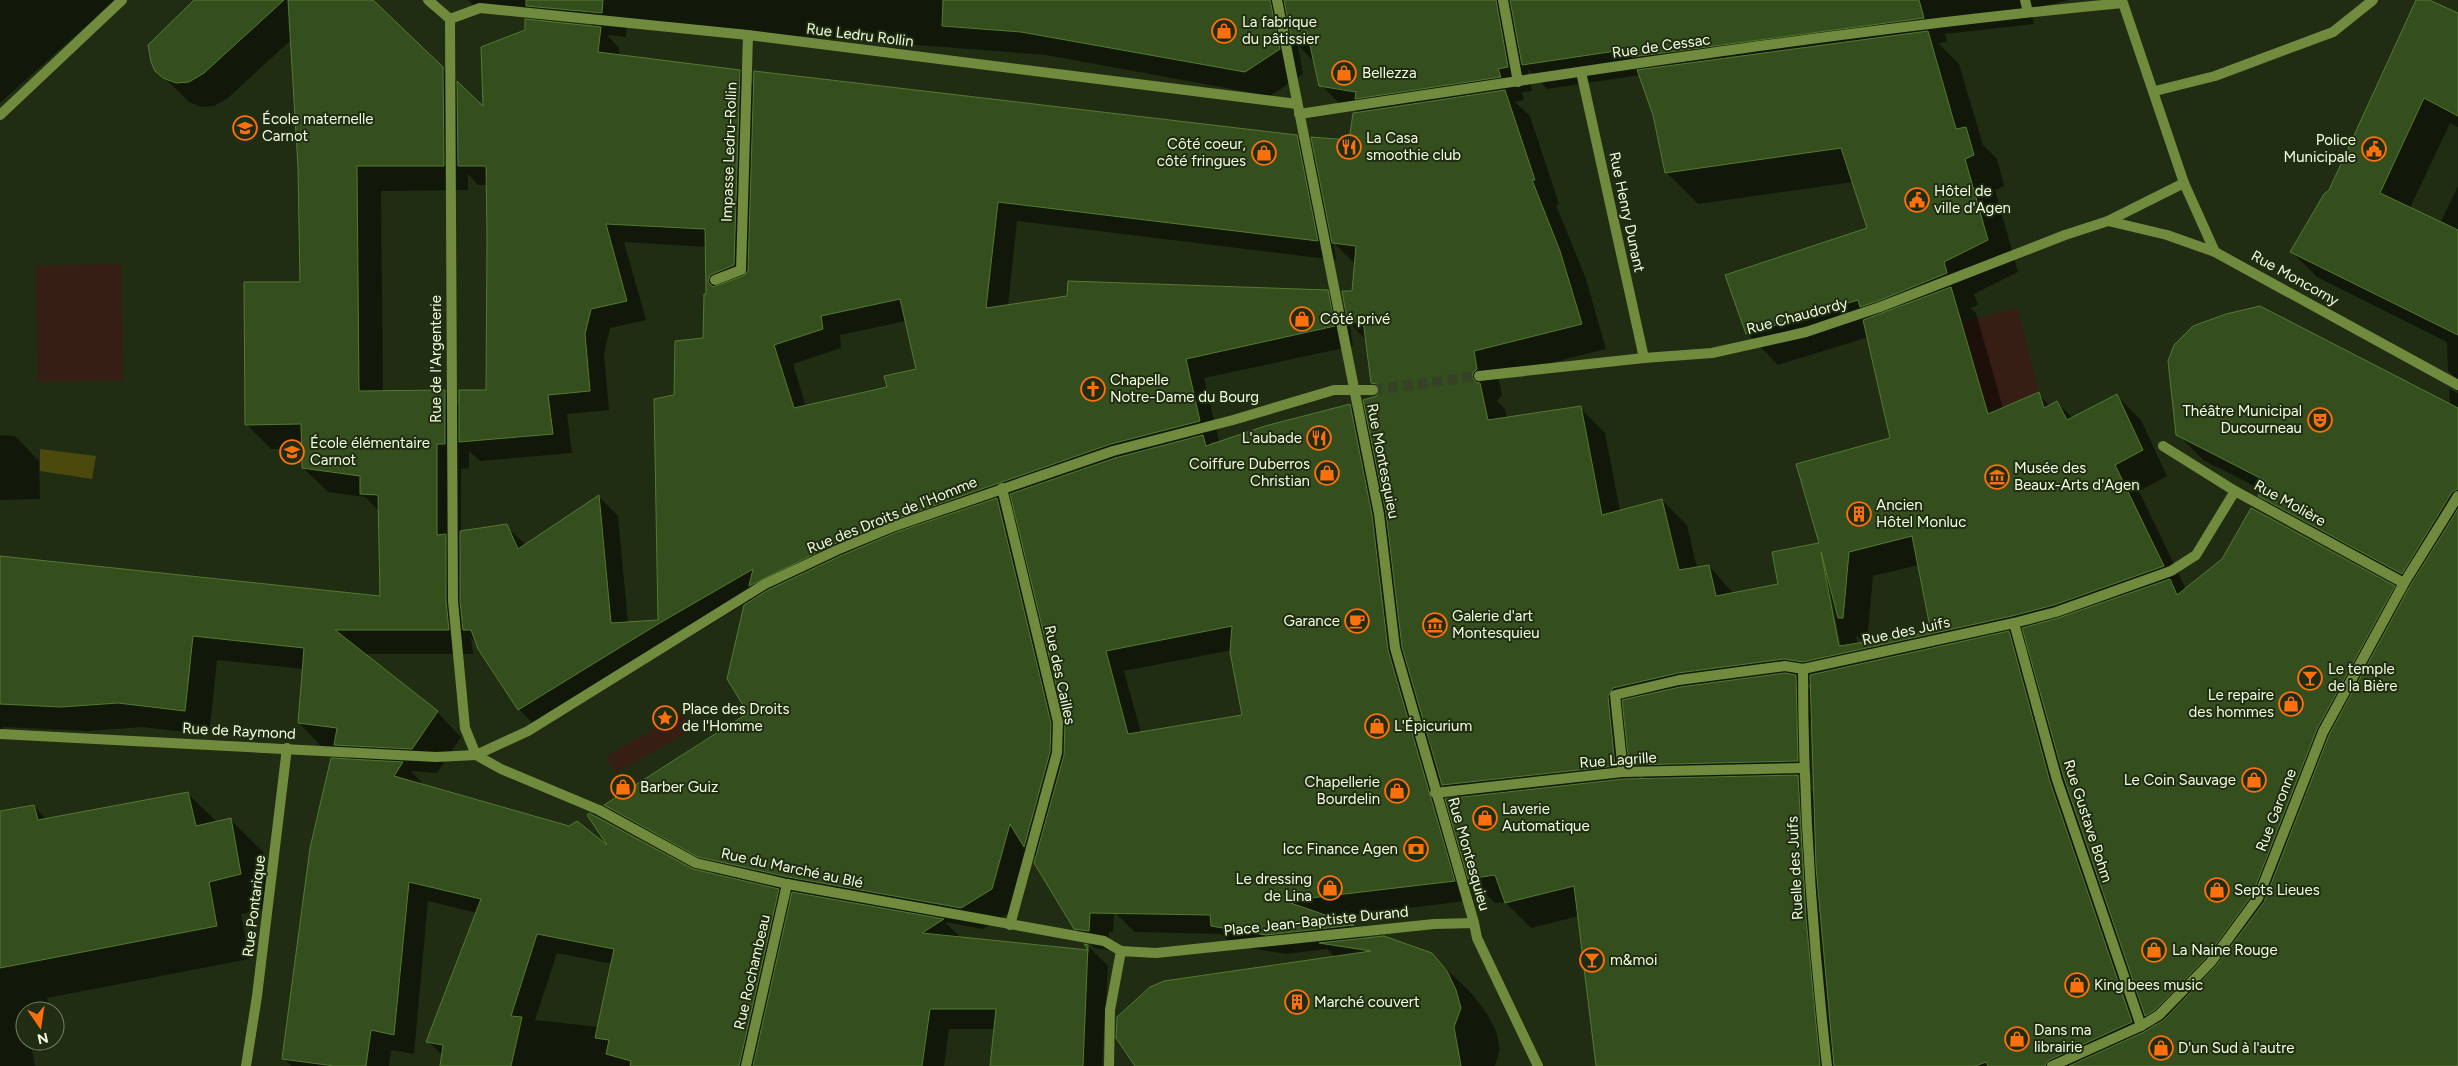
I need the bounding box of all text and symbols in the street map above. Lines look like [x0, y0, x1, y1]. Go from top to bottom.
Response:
place label: La fabrique du pâtissier [1242, 13, 1319, 48]
shop icon: La fabrique du pâtissier [1211, 18, 1237, 44]
street label: Rue Ledru Rollin [805, 19, 915, 51]
street label: Rue de Cessac [1611, 30, 1711, 62]
shop icon: Bellezza [1331, 60, 1357, 86]
place label: Bellezza [1362, 64, 1417, 82]
street label: Impasse Ledru-Rollin [718, 82, 740, 222]
place label: École maternelle Carnot [262, 110, 374, 145]
school or university icon: École maternelle Carnot [232, 115, 258, 141]
place label: La Casa smoothie club [1366, 129, 1461, 164]
place label: Police Municipale [2283, 131, 2356, 166]
restaurant icon: La Casa smoothie club [1336, 134, 1362, 160]
place label: Côté coeur, côté fringues [1157, 135, 1246, 170]
public building icon: Police Municipale [2361, 136, 2387, 162]
shop icon: Côté coeur, côté fringues [1251, 140, 1277, 166]
street label: Rue Henry Dunant [1605, 150, 1649, 274]
place label: Hôtel de ville d'Agen [1934, 182, 2011, 217]
public building icon: Hôtel de ville d'Agen [1904, 187, 1930, 213]
street label: Rue Moncorny [2248, 247, 2342, 310]
street label: Rue Chaudordy [1744, 294, 1850, 338]
street label: Rue de l'Argenterie [427, 295, 445, 423]
shop icon: Côté privé [1289, 306, 1315, 332]
place label: Côté privé [1320, 310, 1390, 328]
place label: Chapelle Notre-Dame du Bourg [1110, 371, 1259, 406]
church icon: Chapelle Notre-Dame du Bourg [1080, 376, 1106, 402]
street label: Rue Montesquieu [1363, 402, 1403, 520]
place label: Théâtre Municipal Ducourneau [2183, 402, 2302, 437]
theatre icon: Théâtre Municipal Ducourneau [2307, 407, 2333, 433]
restaurant icon: L'aubade [1306, 425, 1332, 451]
place label: L'aubade [1242, 429, 1302, 447]
place label: École élémentaire Carnot [310, 434, 430, 469]
school or university icon: École élémentaire Carnot [279, 439, 305, 465]
place label: Coiffure Duberros Christian [1189, 455, 1310, 490]
place label: Musée des Beaux-Arts d'Agen [2014, 459, 2140, 494]
shop icon: Coiffure Duberros Christian [1314, 460, 1340, 486]
museum icon: Musée des Beaux-Arts d'Agen [1984, 464, 2010, 490]
street label: Rue des Droits de l'Homme [804, 473, 980, 557]
street label: Rue Molière [2251, 476, 2329, 530]
place label: Ancien Hôtel Monluc [1876, 496, 1966, 531]
building icon: Ancien Hôtel Monluc [1846, 501, 1872, 527]
place label: Galerie d'art Montesquieu [1452, 607, 1540, 642]
cafe icon: Garance [1344, 608, 1370, 634]
place label: Garance [1284, 612, 1340, 630]
museum icon: Galerie d'art Montesquieu [1422, 612, 1448, 638]
street label: Rue des Juifs [1860, 613, 1952, 649]
street label: Rue des Cailles [1041, 624, 1079, 726]
place label: Le temple de la Bière [2328, 660, 2397, 695]
bar icon: Le temple de la Bière [2297, 665, 2323, 691]
place label: Le repaire des hommes [2189, 686, 2274, 721]
shop icon: Le repaire des hommes [2278, 691, 2304, 717]
place label: Place des Droits de l'Homme [682, 700, 790, 735]
place icon: Place des Droits de l'Homme [652, 705, 678, 731]
shop icon: L'Épicurium [1364, 713, 1390, 739]
place label: L'Épicurium [1394, 717, 1472, 735]
street label: Rue de Raymond [182, 719, 296, 743]
street label: Rue Lagrille [1579, 748, 1657, 772]
street label: Rue Gustave Bohm [2060, 757, 2116, 885]
street label: Rue Garonne [2252, 766, 2300, 854]
shop icon: Le Coin Sauvage [2241, 767, 2267, 793]
place label: Le Coin Sauvage [2124, 771, 2236, 789]
place label: Chapellerie Bourdelin [1305, 773, 1380, 808]
shop icon: Barber Guiz [610, 774, 636, 800]
place label: Barber Guiz [640, 778, 718, 796]
shop icon: Chapellerie Bourdelin [1384, 778, 1410, 804]
street label: Rue Montesquieu [1444, 795, 1494, 913]
place label: Laverie Automatique [1502, 800, 1590, 835]
shop icon: Laverie Automatique [1472, 805, 1498, 831]
street label: Ruelle des Juifs [1783, 815, 1807, 921]
bank icon: Icc Finance Agen [1403, 836, 1429, 862]
place label: Icc Finance Agen [1283, 840, 1398, 858]
street label: Rue du Marché au Blé [719, 844, 865, 892]
street label: Rue Pontarique [239, 854, 269, 958]
place label: Le dressing de Lina [1236, 870, 1312, 905]
shop icon: Le dressing de Lina [1317, 875, 1343, 901]
shop icon: Septs Lieues [2204, 877, 2230, 903]
place label: Septs Lieues [2234, 881, 2320, 899]
street label: Place Jean-Baptiste Durand [1223, 902, 1409, 940]
street label: Rue Rochambeau [730, 913, 774, 1031]
shop icon: La Naine Rouge [2141, 937, 2167, 963]
place label: La Naine Rouge [2172, 941, 2278, 959]
bar icon: m&moi [1579, 947, 1605, 973]
place label: m&moi [1610, 951, 1657, 969]
shop icon: King bees music [2064, 972, 2090, 998]
place label: King bees music [2094, 976, 2203, 994]
building icon: Marché couvert [1284, 989, 1310, 1015]
place label: Marché couvert [1314, 993, 1420, 1011]
north arrow [15, 1001, 65, 1051]
place label: Dans ma librairie [2034, 1021, 2091, 1056]
shop icon: Dans ma librairie [2004, 1026, 2030, 1052]
text: N [36, 1029, 50, 1048]
shop icon: D'un Sud à l'autre [2148, 1035, 2174, 1061]
place label: D'un Sud à l'autre [2178, 1039, 2294, 1057]

